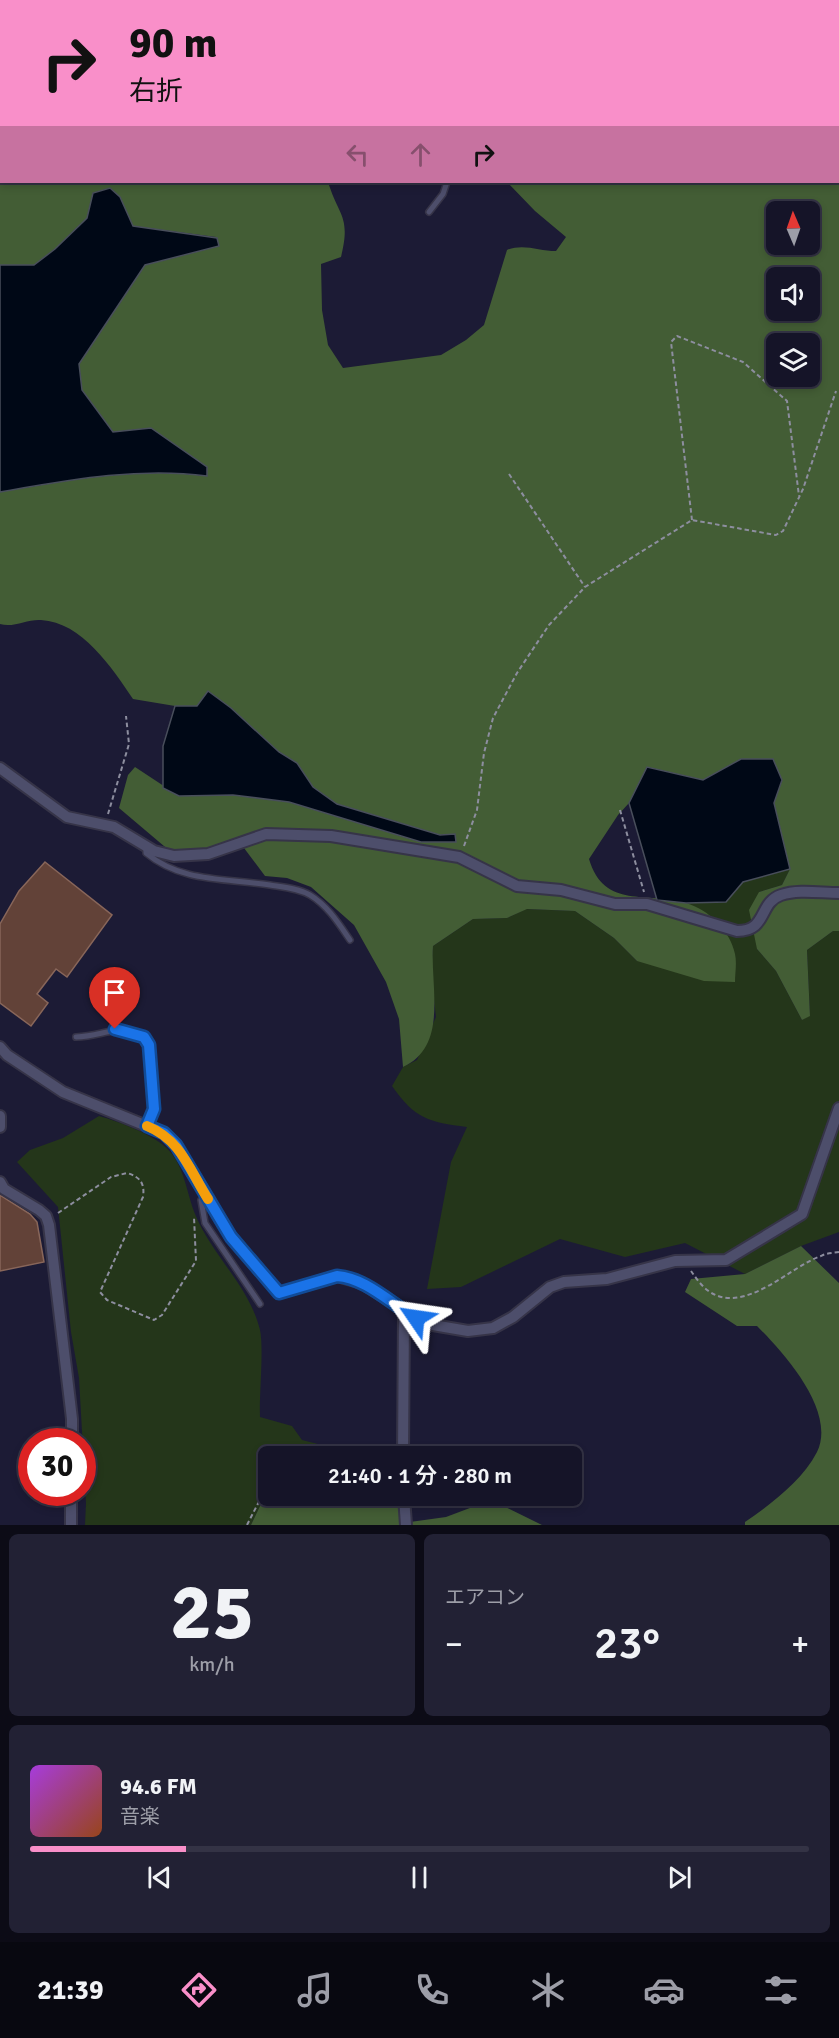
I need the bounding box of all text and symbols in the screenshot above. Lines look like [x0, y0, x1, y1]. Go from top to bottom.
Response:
text: 90 m [129, 18, 218, 69]
icon: right [30, 24, 108, 102]
text: 右折 [129, 75, 183, 108]
icon: left [341, 138, 374, 171]
icon: ahead [404, 138, 437, 171]
icon: right [467, 138, 500, 171]
north arrow [766, 201, 820, 255]
map controls [766, 201, 820, 387]
button: sound [766, 267, 820, 321]
button: layers [766, 333, 820, 387]
pin [89, 967, 140, 1029]
icon: arrive [98, 976, 131, 1009]
position arrow [384, 1286, 448, 1350]
speed limit sign: 30 [18, 1428, 96, 1506]
text: 21:40 · 1 分 · 280 m [328, 1462, 512, 1489]
text: 25 [170, 1565, 254, 1661]
text: エアコン [445, 1585, 525, 1610]
text: 23° [594, 1616, 660, 1671]
text: − [445, 1624, 463, 1665]
text: + [791, 1624, 809, 1665]
text: km/h [189, 1652, 235, 1677]
text: 94.6 FM [120, 1773, 197, 1800]
text: 音楽 [120, 1804, 160, 1829]
icon: previous [143, 1861, 176, 1894]
icon: pause [403, 1861, 436, 1894]
icon: next [663, 1861, 696, 1894]
icon: directions [178, 1969, 220, 2011]
icon: music [294, 1969, 336, 2011]
icon: phone [411, 1969, 453, 2011]
icon: climate [527, 1969, 569, 2011]
icon: car [643, 1969, 685, 2011]
icon: filters [760, 1969, 802, 2011]
text: 21:39 [37, 1974, 103, 2007]

